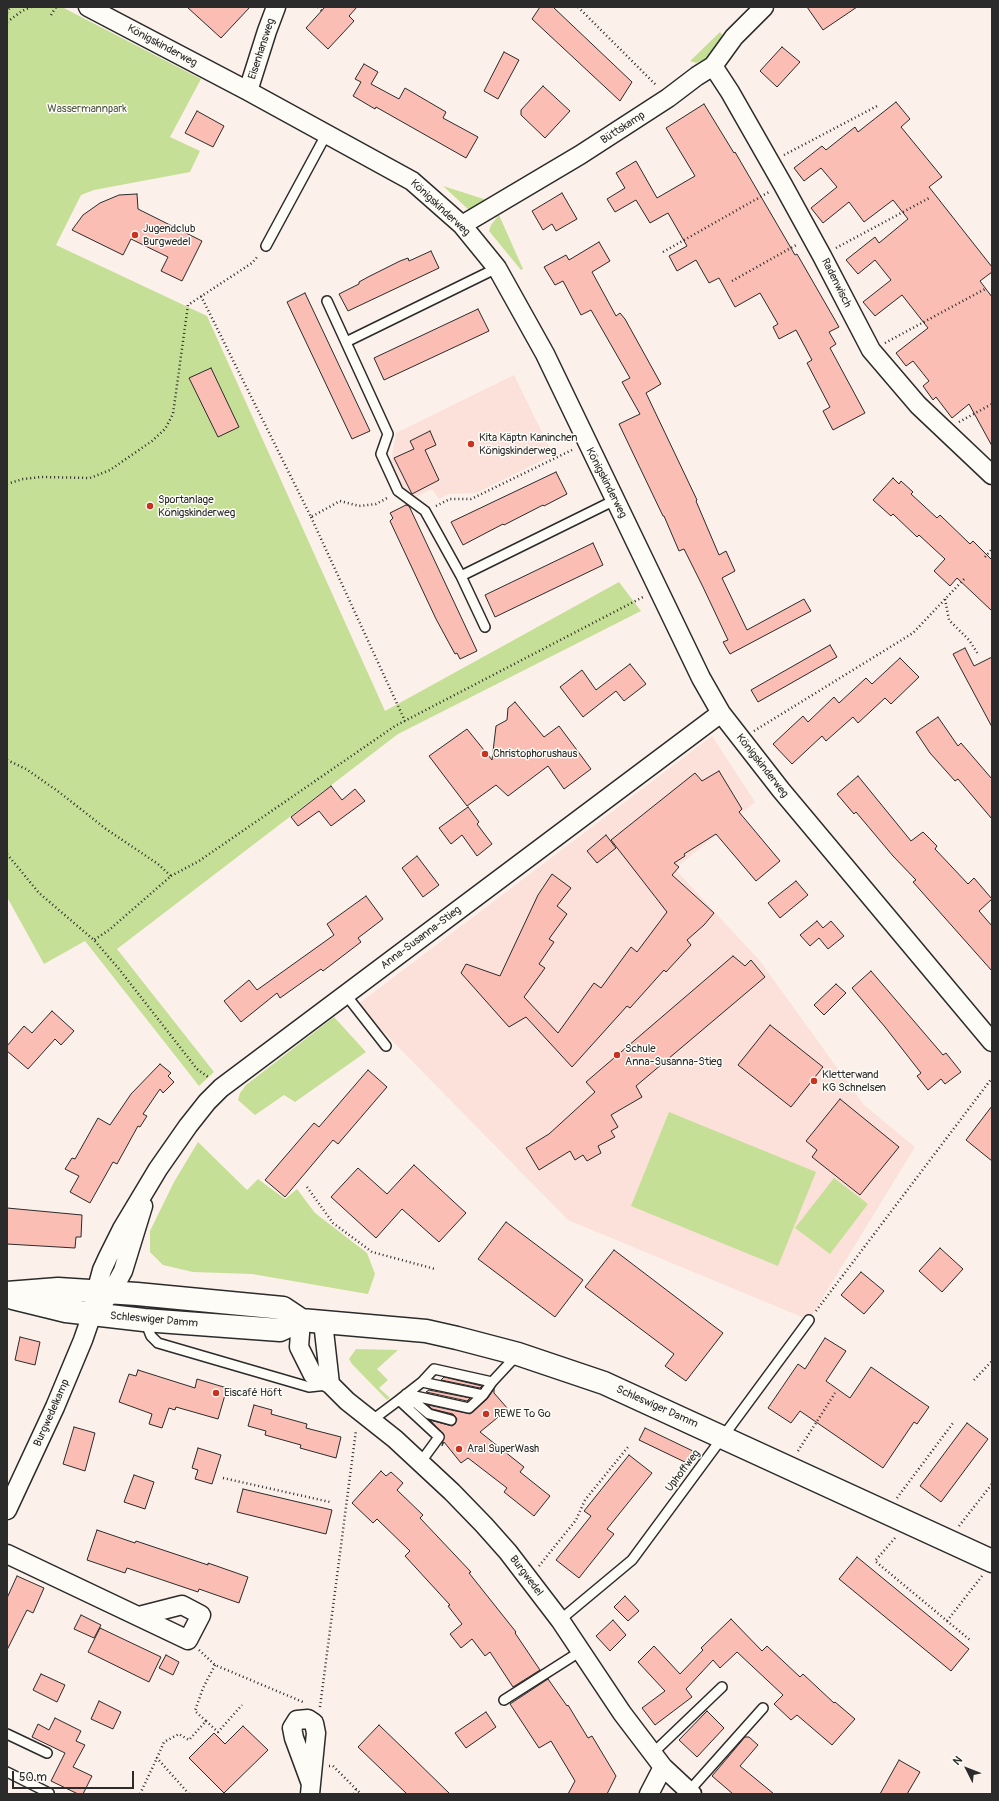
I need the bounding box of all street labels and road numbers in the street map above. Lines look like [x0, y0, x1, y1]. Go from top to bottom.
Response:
street label: Eisenhansweg [246, 17, 278, 81]
street label: Königskinderweg [125, 22, 199, 70]
street label: Büttskamp [598, 109, 648, 147]
street label: Königskinderweg [407, 177, 473, 239]
street label: Radenwisch [818, 256, 854, 310]
street label: Königskinderweg [583, 446, 629, 520]
street label: Königskinderweg [733, 732, 791, 800]
street label: Anna-Susanna-Stieg [378, 904, 464, 972]
street label: Schleswiger Damm [109, 1310, 199, 1330]
street label: Burgwedelkamp [31, 1377, 73, 1449]
street label: Schleswiger Damm [614, 1383, 700, 1431]
street label: Uphoffweg [663, 1447, 703, 1495]
street label: Burgwedel [506, 1553, 546, 1599]

